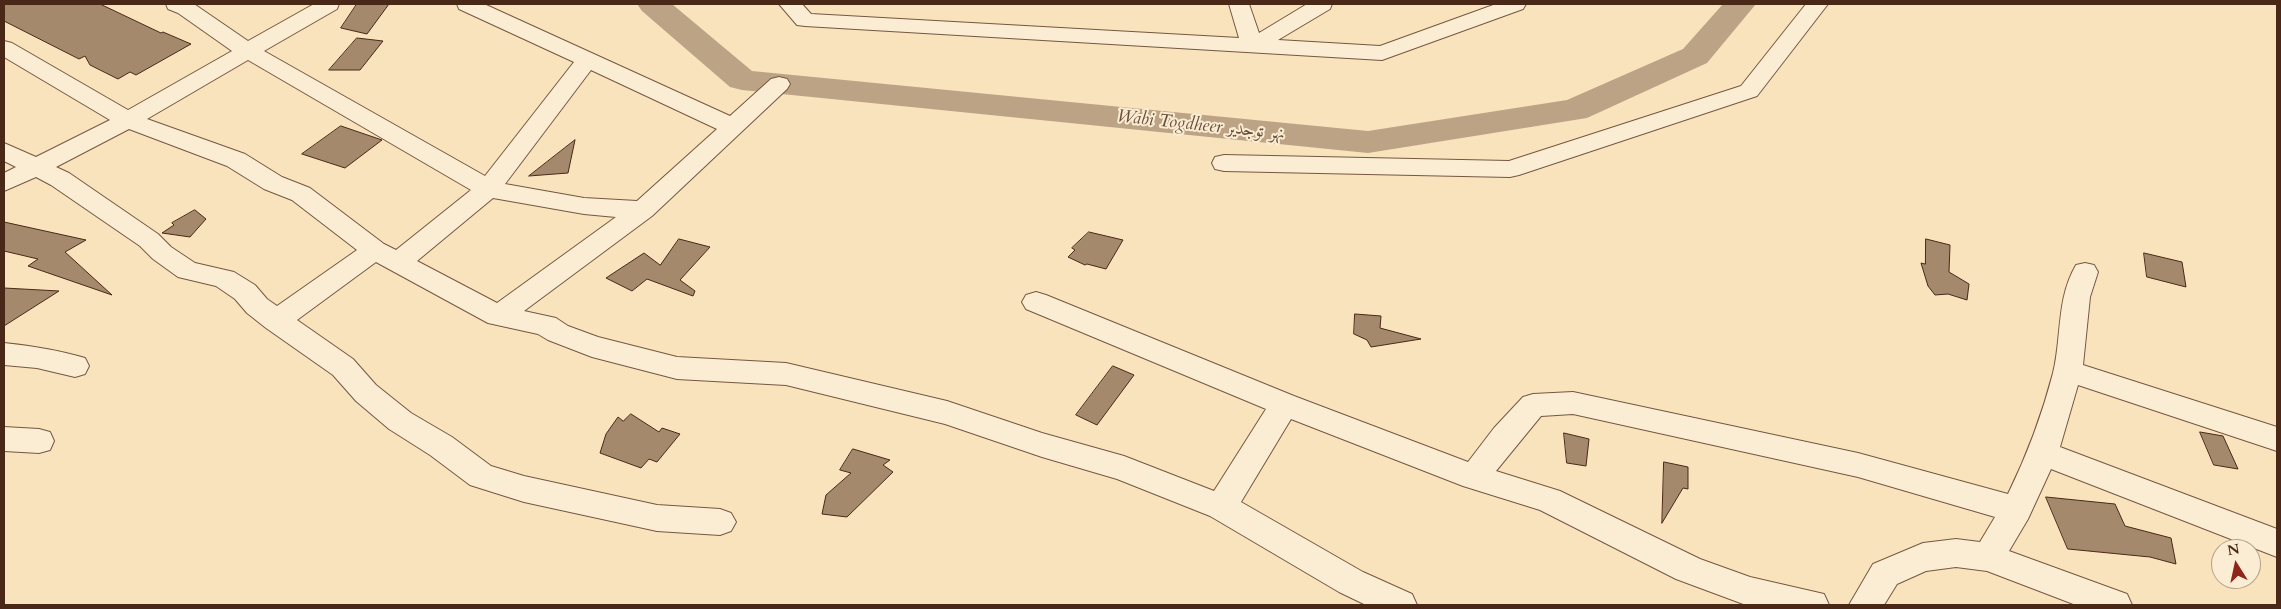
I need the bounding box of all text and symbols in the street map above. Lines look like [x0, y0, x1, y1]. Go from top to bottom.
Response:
water label: Wabi Togdheer نهر توجدير [1116, 106, 1286, 146]
north arrow [2211, 539, 2261, 589]
text: N [2226, 539, 2241, 560]

